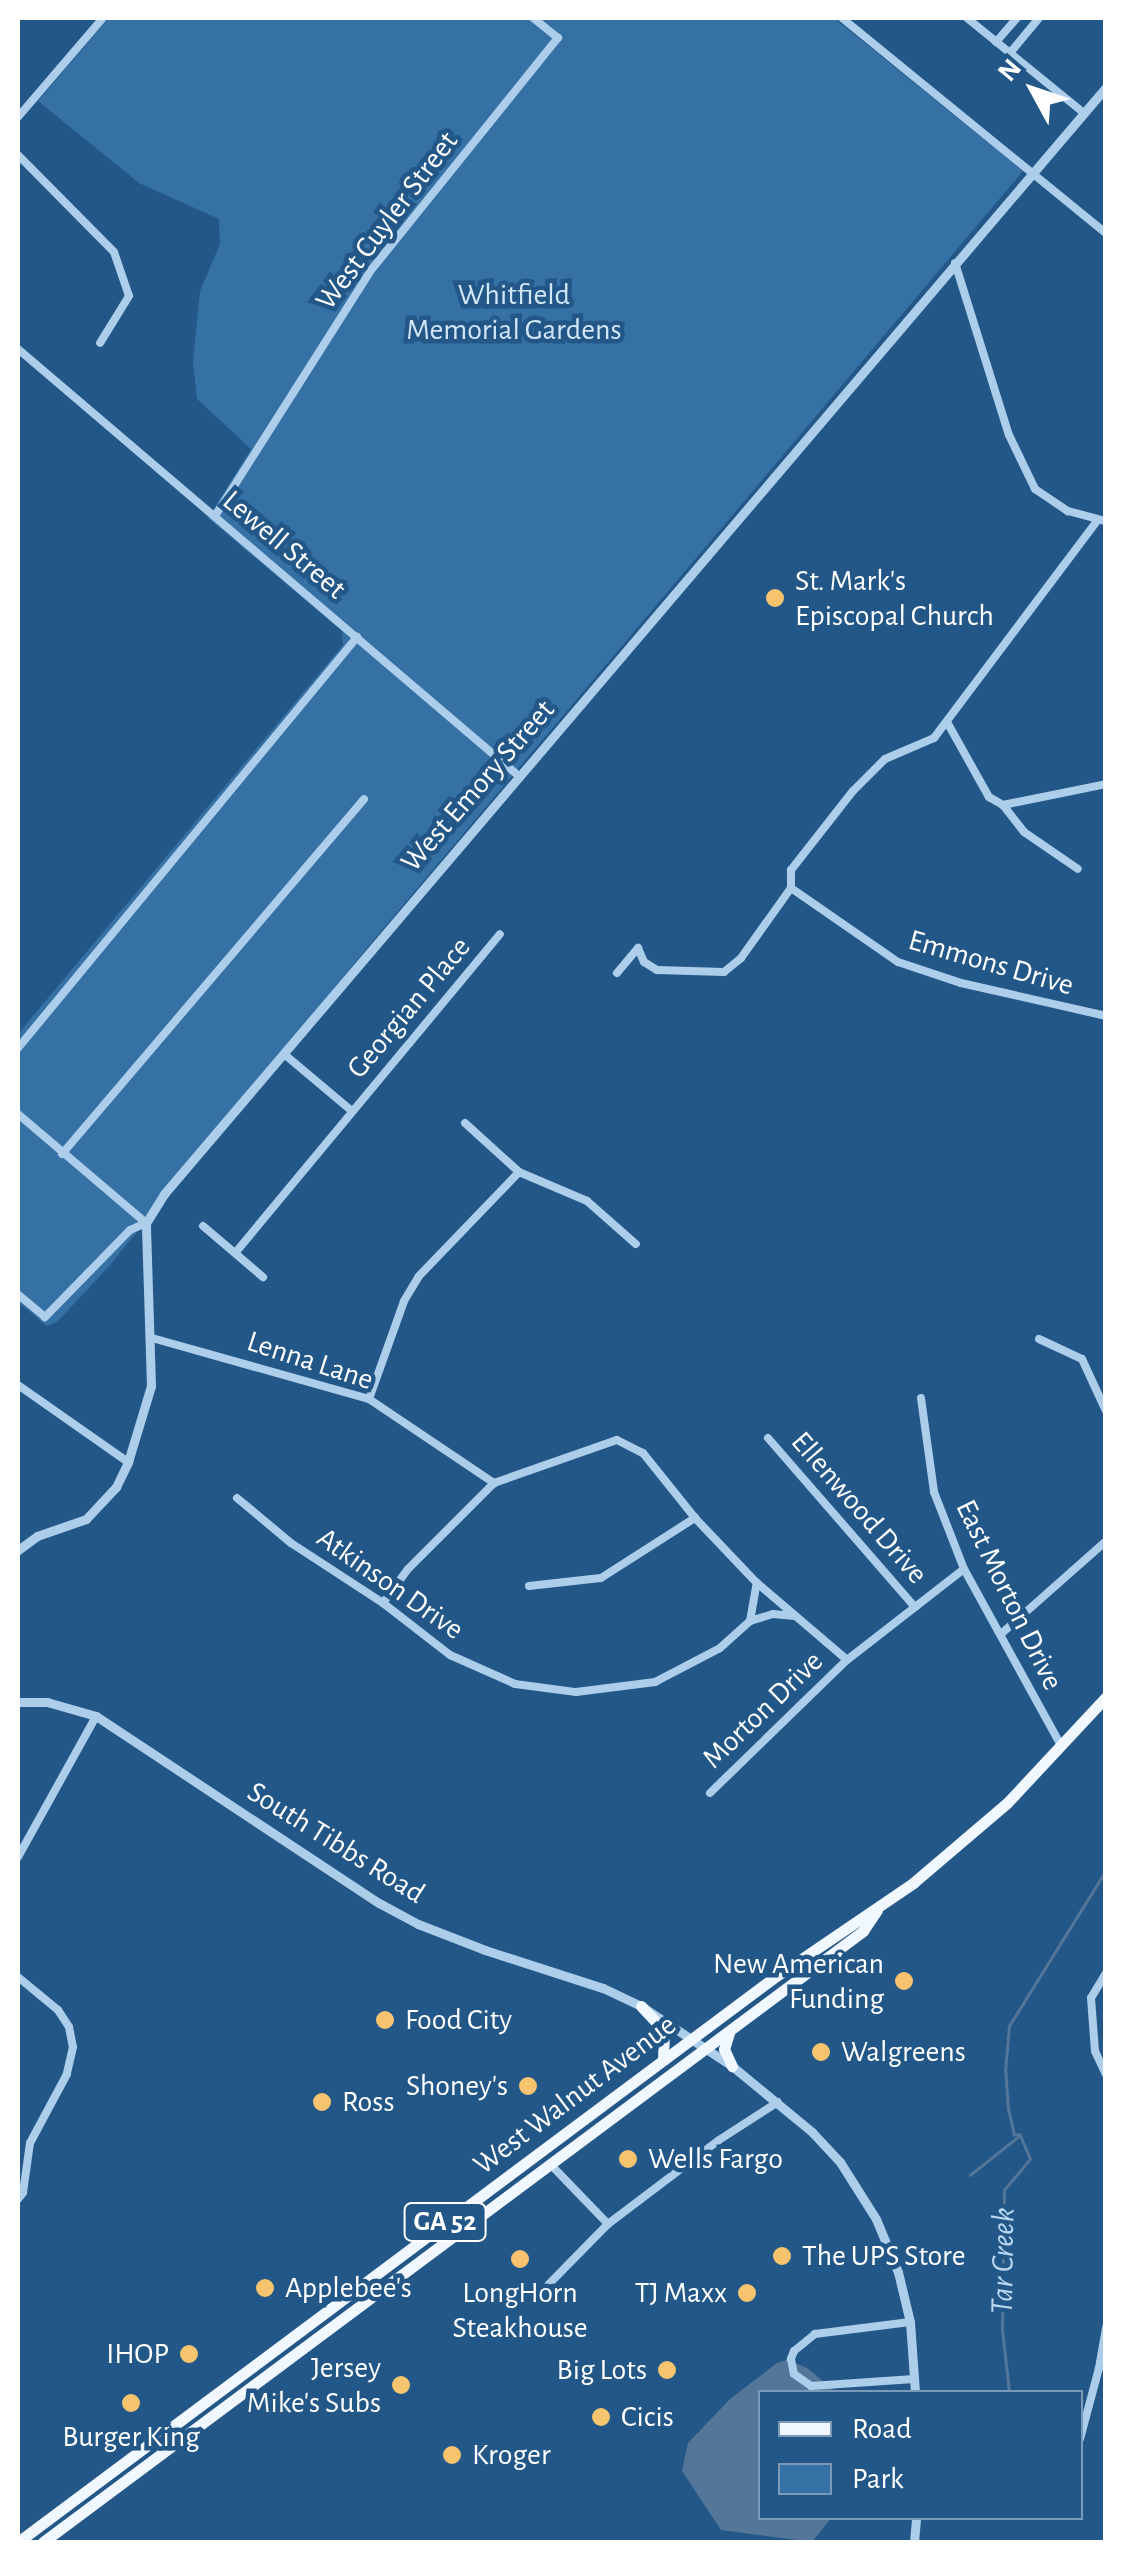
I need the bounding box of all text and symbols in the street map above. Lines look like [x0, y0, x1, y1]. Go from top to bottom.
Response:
north arrow [983, 40, 1083, 140]
text: N [993, 54, 1027, 87]
street label: West Cuyler Street [308, 125, 466, 317]
park label: Whitfield Memorial Gardens [406, 277, 622, 348]
street label: Lewell Street [215, 483, 353, 607]
place label: St. Mark's Episcopal Church [795, 563, 994, 634]
marker: St. Mark's Episcopal Church [764, 587, 786, 609]
street label: West Emory Street [394, 693, 562, 879]
street label: Emmons Drive [904, 922, 1078, 1004]
street label: Georgian Place [339, 930, 479, 1086]
street label: Lenna Lane [242, 1324, 378, 1398]
street label: Ellenwood Drive [783, 1424, 935, 1592]
street label: East Morton Drive [947, 1494, 1071, 1696]
street label: Atkinson Drive [310, 1520, 470, 1648]
street label: Morton Drive [695, 1644, 831, 1776]
street label: South Tibbs Road [241, 1774, 431, 1912]
place label: New American Funding [713, 1946, 884, 2016]
marker: New American Funding [893, 1970, 915, 1992]
place label: Food City [405, 2002, 512, 2038]
street label: West Walnut Avenue [467, 2007, 683, 2183]
marker: Food City [374, 2009, 396, 2031]
place label: Walgreens [841, 2034, 966, 2070]
marker: Walgreens [810, 2041, 832, 2063]
place label: Shoney's [406, 2068, 508, 2104]
marker: Shoney's [517, 2075, 539, 2097]
place label: Ross [342, 2084, 394, 2120]
marker: Ross [311, 2091, 333, 2113]
place label: Wells Fargo [648, 2141, 783, 2177]
marker: Wells Fargo [617, 2148, 639, 2170]
road number: GA 52 [402, 2199, 488, 2245]
water label: Tar Creek [983, 2207, 1023, 2315]
place label: The UPS Store [802, 2238, 965, 2274]
marker: The UPS Store [771, 2245, 793, 2267]
marker: LongHorn Steakhouse [509, 2248, 531, 2270]
place label: Applebee's [285, 2270, 412, 2306]
place label: LongHorn Steakhouse [452, 2275, 588, 2346]
place label: TJ Maxx [635, 2275, 727, 2311]
marker: Applebee's [254, 2277, 276, 2299]
marker: TJ Maxx [736, 2282, 758, 2304]
place label: IHOP [106, 2336, 169, 2372]
marker: IHOP [178, 2343, 200, 2365]
place label: Jersey Mike's Subs [247, 2350, 381, 2420]
place label: Big Lots [557, 2352, 647, 2388]
marker: Big Lots [656, 2359, 678, 2381]
marker: Jersey Mike's Subs [390, 2374, 412, 2396]
legend [758, 2390, 1083, 2520]
marker: Burger King [120, 2392, 142, 2414]
place label: Cicis [621, 2399, 674, 2435]
marker: Cicis [590, 2406, 612, 2428]
text: Road [852, 2414, 912, 2444]
place label: Burger King [62, 2419, 200, 2455]
place label: Kroger [472, 2437, 551, 2473]
marker: Kroger [441, 2444, 463, 2466]
text: Park [852, 2464, 904, 2494]

